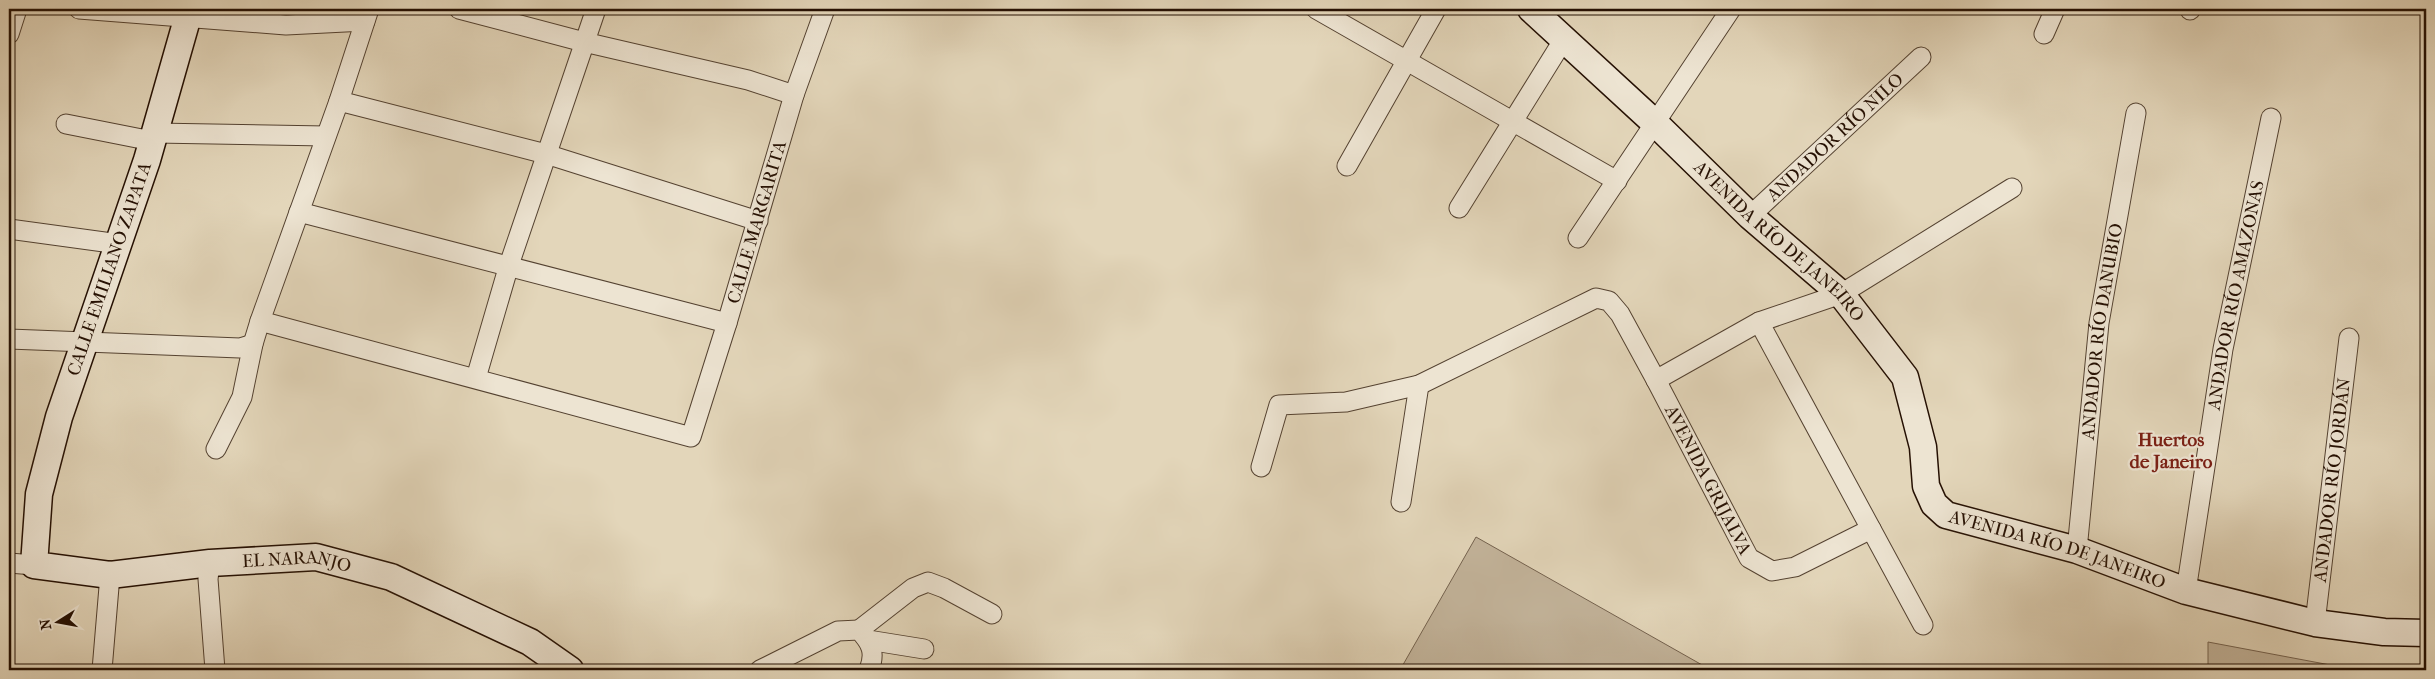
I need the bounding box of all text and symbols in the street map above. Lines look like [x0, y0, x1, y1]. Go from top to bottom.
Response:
street label: ANDADOR RÍO NILO [1762, 69, 1908, 207]
street label: CALLE MARGARITA [723, 138, 791, 306]
street label: AVENIDA RÍO DE JANEIRO [1688, 156, 1868, 326]
street label: CALLE EMILIANO ZAPATA [63, 159, 156, 379]
street label: ANDADOR RÍO AMAZONAS [2204, 179, 2269, 412]
street label: ANDADOR RÍO DANUBIO [2078, 222, 2127, 442]
street label: ANDADOR RÍO JORDÁN [2310, 376, 2355, 584]
street label: AVENIDA GRIJALVA [1660, 401, 1756, 559]
district label: Huertos de Janeiro [2130, 429, 2213, 473]
street label: AVENIDA RÍO DE JANEIRO [1946, 506, 2168, 593]
street label: EL NARANJO [242, 547, 353, 577]
north arrow [32, 596, 82, 646]
text: N [36, 617, 55, 631]

